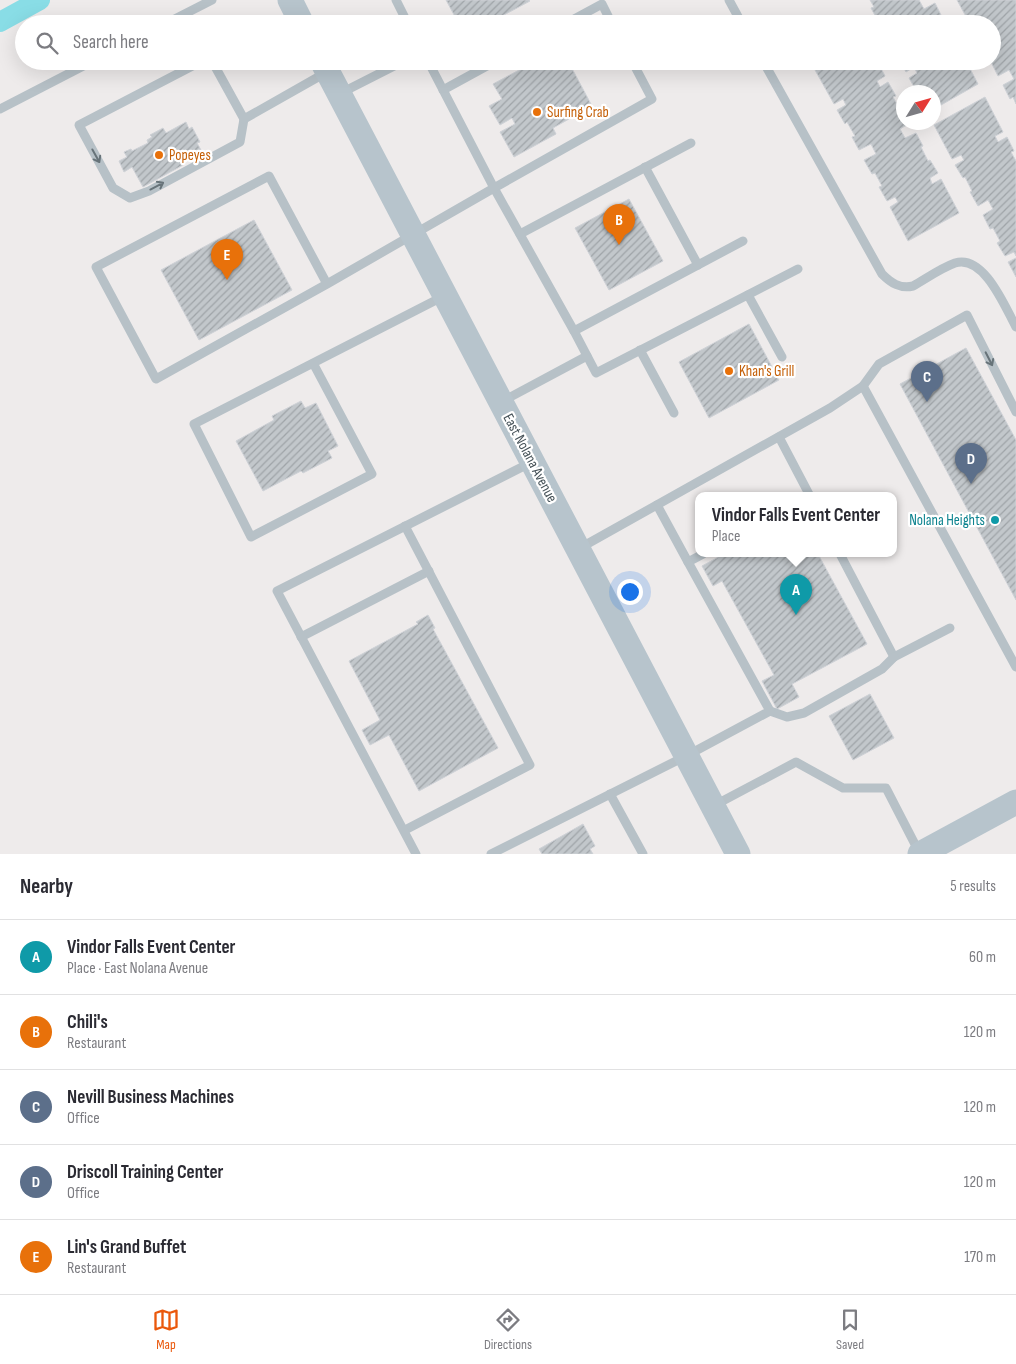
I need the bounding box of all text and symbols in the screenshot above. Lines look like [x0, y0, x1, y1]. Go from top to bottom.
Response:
search box [15, 15, 1001, 70]
icon: search [33, 29, 61, 57]
text: Search here [73, 31, 149, 54]
north arrow [896, 85, 941, 130]
place label: Surfing Crab [547, 103, 609, 122]
marker: Surfing Crab [531, 106, 543, 118]
place label: Popeyes [169, 146, 211, 165]
one-way arrow [91, 149, 101, 164]
marker: Popeyes [153, 149, 165, 161]
one-way arrow [149, 181, 164, 191]
pin: B [603, 204, 635, 245]
pin: E [211, 239, 243, 280]
one-way arrow [984, 351, 994, 366]
pin: C [911, 361, 943, 402]
place label: Khan's Grill [739, 362, 794, 381]
marker: Khan's Grill [723, 365, 735, 377]
street label: East Nolana Avenue [499, 410, 561, 506]
pin: D [955, 443, 987, 484]
popup [695, 492, 897, 557]
text: Vindor Falls Event Center [712, 504, 880, 527]
place label: Nolana Heights [909, 511, 985, 530]
marker: Nolana Heights [989, 514, 1001, 526]
text: Place [712, 527, 740, 546]
pin: A [780, 574, 812, 615]
your location [617, 579, 643, 605]
text: Nearby [20, 874, 73, 899]
text: 5 results [950, 877, 996, 896]
text: Vindor Falls Event Center [67, 936, 235, 959]
text: A [32, 948, 40, 967]
text: 60 m [969, 948, 996, 967]
text: Place · East Nolana Avenue [67, 959, 208, 978]
text: Chili's [67, 1011, 108, 1034]
text: B [32, 1023, 40, 1042]
text: 120 m [964, 1023, 996, 1042]
text: Restaurant [67, 1034, 126, 1053]
text: Nevill Business Machines [67, 1086, 234, 1109]
text: C [32, 1098, 40, 1117]
text: 120 m [964, 1098, 996, 1117]
text: Office [67, 1109, 100, 1128]
text: Driscoll Training Center [67, 1161, 223, 1184]
text: D [32, 1173, 40, 1192]
text: 120 m [964, 1173, 996, 1192]
text: Office [67, 1184, 100, 1203]
text: Lin's Grand Buffet [67, 1236, 186, 1259]
text: E [33, 1248, 39, 1267]
text: 170 m [964, 1248, 996, 1267]
text: Restaurant [67, 1259, 126, 1278]
tab: Map [152, 1306, 180, 1353]
tab: Directions [484, 1306, 532, 1353]
tab: Saved [836, 1306, 864, 1353]

